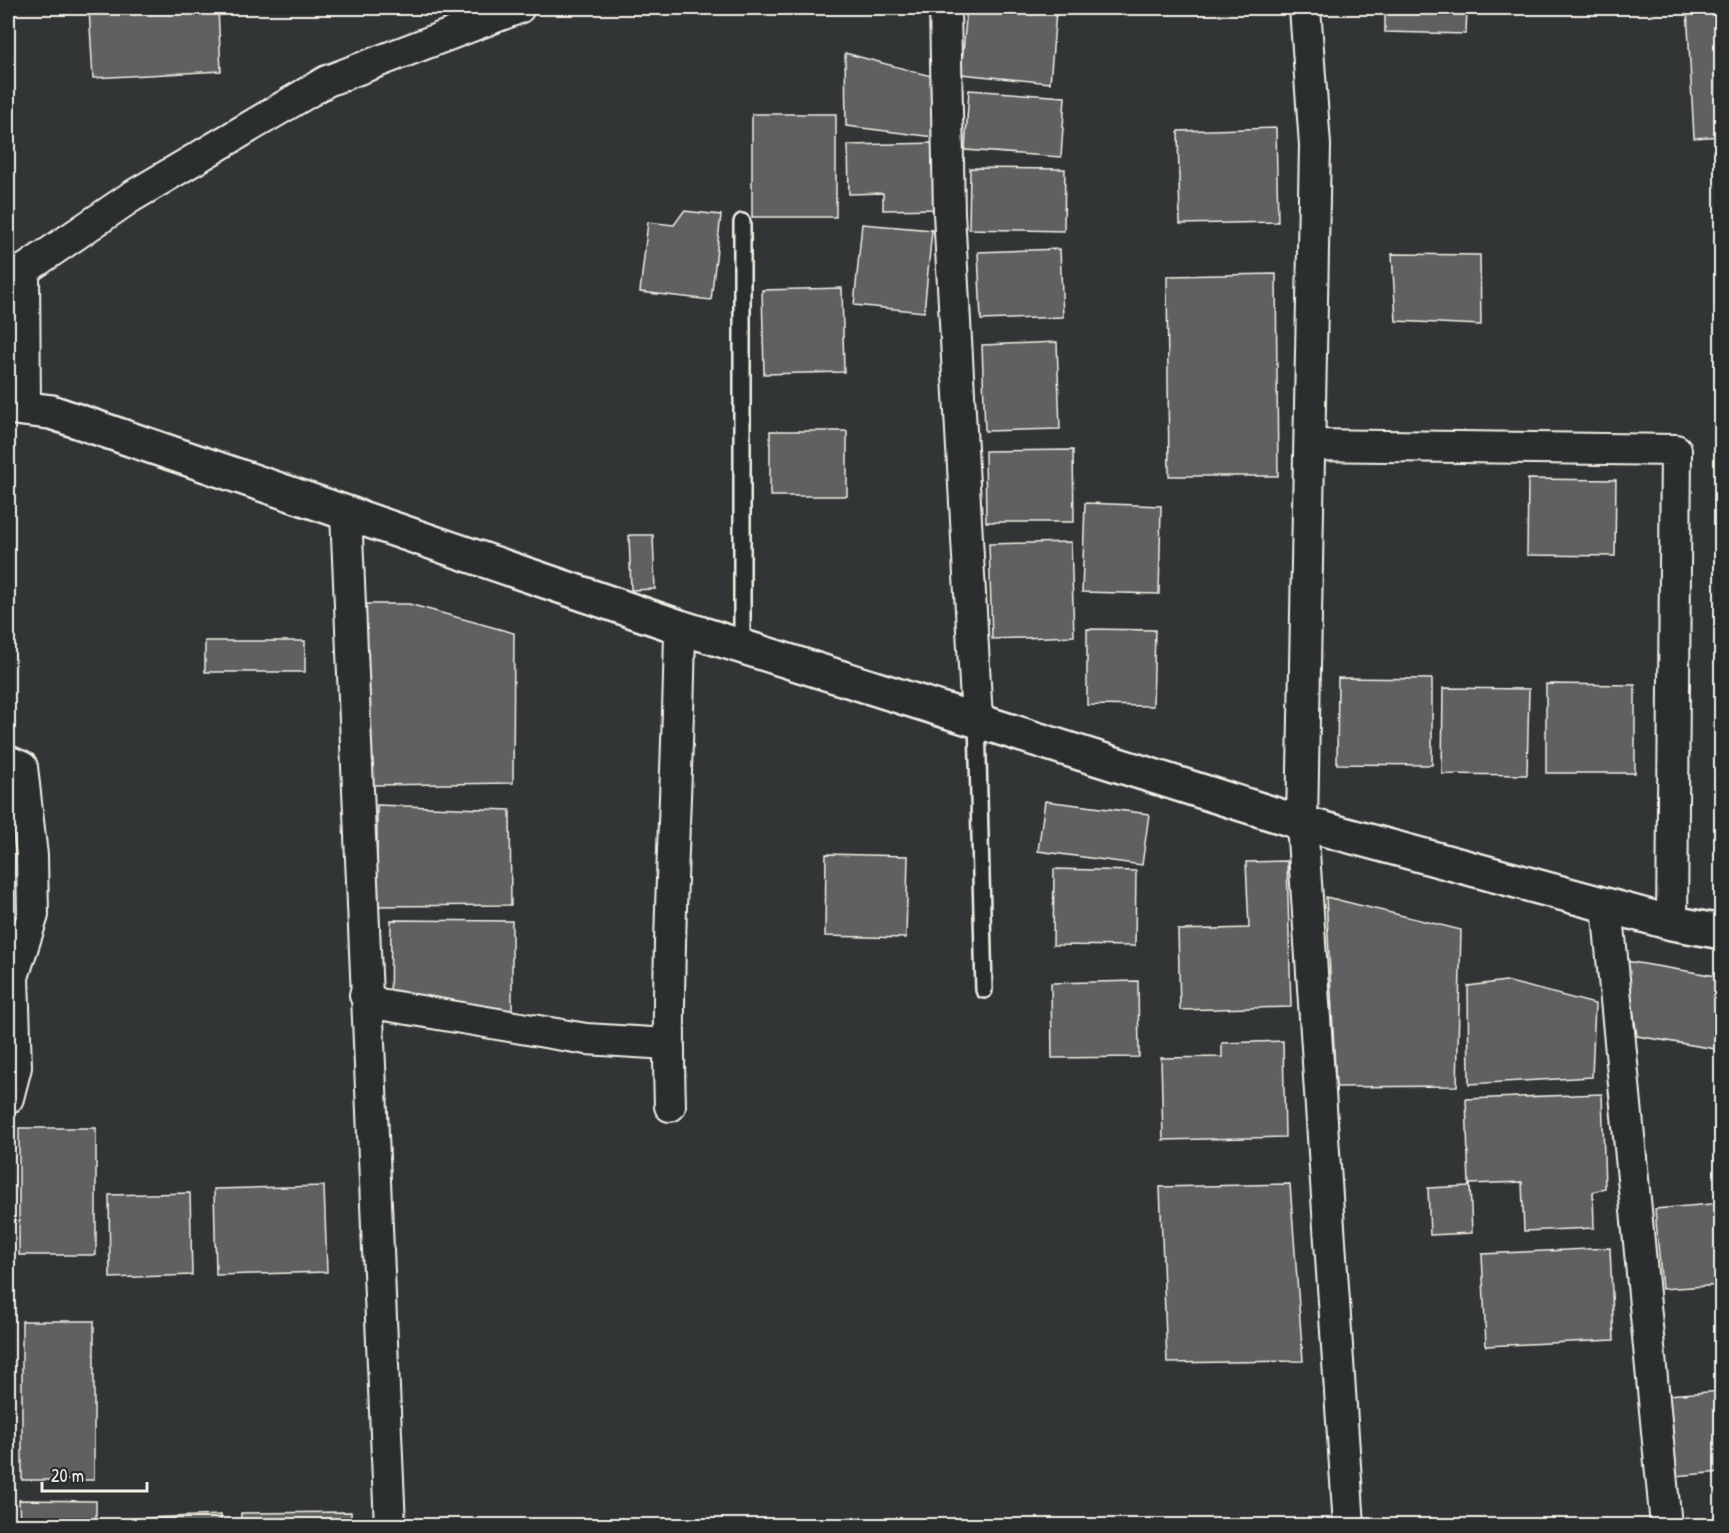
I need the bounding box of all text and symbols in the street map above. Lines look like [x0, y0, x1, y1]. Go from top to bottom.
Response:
scale bar [42, 1455, 147, 1493]
text: 20 m [51, 1463, 84, 1488]

